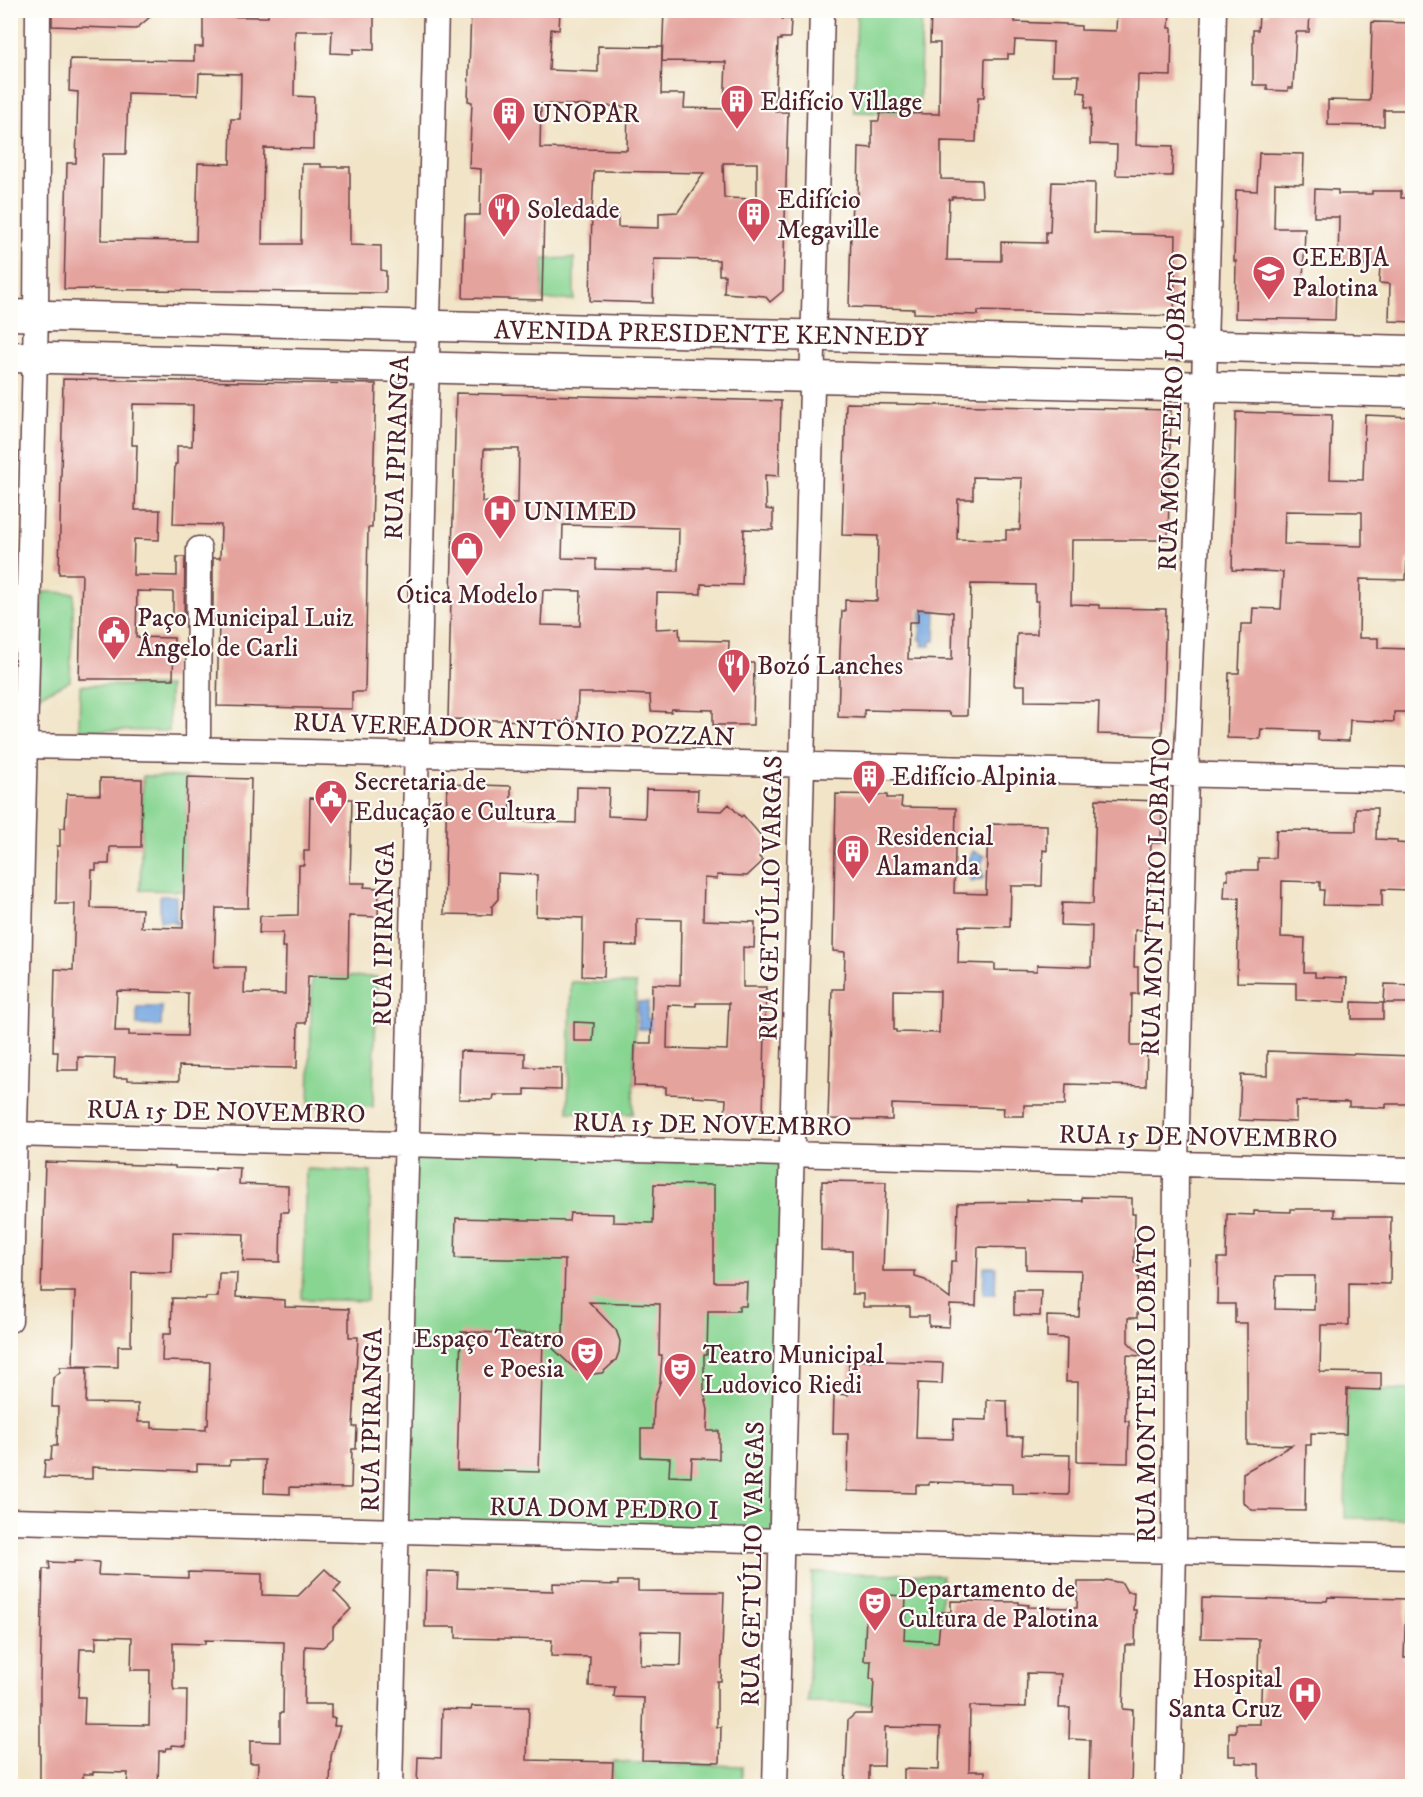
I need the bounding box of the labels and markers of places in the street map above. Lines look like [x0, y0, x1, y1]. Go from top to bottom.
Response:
building icon: Edifício Village [719, 83, 755, 130]
place label: Edifício Village [760, 86, 922, 119]
building icon: UNOPAR [491, 95, 527, 142]
place label: UNOPAR [532, 98, 640, 131]
place label: Edifício Megaville [777, 184, 879, 247]
restaurant icon: Soledade [486, 191, 522, 238]
place label: Soledade [527, 194, 619, 227]
building icon: Edifício Megaville [736, 196, 772, 243]
place label: CEEBJA Palotina [1292, 242, 1389, 305]
school or university icon: CEEBJA Palotina [1251, 254, 1287, 301]
hospital icon: UNIMED [482, 493, 518, 540]
place label: UNIMED [523, 496, 637, 529]
shop icon: Ótica Modelo [449, 530, 485, 577]
place label: Ótica Modelo [396, 578, 538, 612]
place label: Paço Municipal Luiz Ângelo de Carli [137, 602, 353, 665]
public building icon: Paço Municipal Luiz Ângelo de Carli [96, 614, 132, 661]
restaurant icon: Bozó Lanches [716, 647, 752, 694]
place label: Bozó Lanches [757, 650, 903, 683]
building icon: Edifício Alpinia [851, 758, 887, 805]
place label: Edifício Alpinia [892, 761, 1057, 794]
place label: Secretaria de Educação e Cultura [354, 766, 556, 829]
public building icon: Secretaria de Educação e Cultura [313, 778, 349, 825]
place label: Residencial Alamanda [876, 821, 993, 884]
building icon: Residencial Alamanda [835, 833, 871, 880]
place label: Espaço Teatro e Poesia [414, 1323, 564, 1386]
theatre icon: Espaço Teatro e Poesia [569, 1335, 605, 1382]
place label: Teatro Municipal Ludovico Riedi [703, 1339, 884, 1402]
theatre icon: Teatro Municipal Ludovico Riedi [662, 1351, 698, 1398]
place label: Departamento de Cultura de Palotina [898, 1573, 1098, 1636]
theatre icon: Departamento de Cultura de Palotina [857, 1585, 893, 1632]
place label: Hospital Santa Cruz [1168, 1663, 1282, 1726]
hospital icon: Hospital Santa Cruz [1287, 1675, 1323, 1722]

